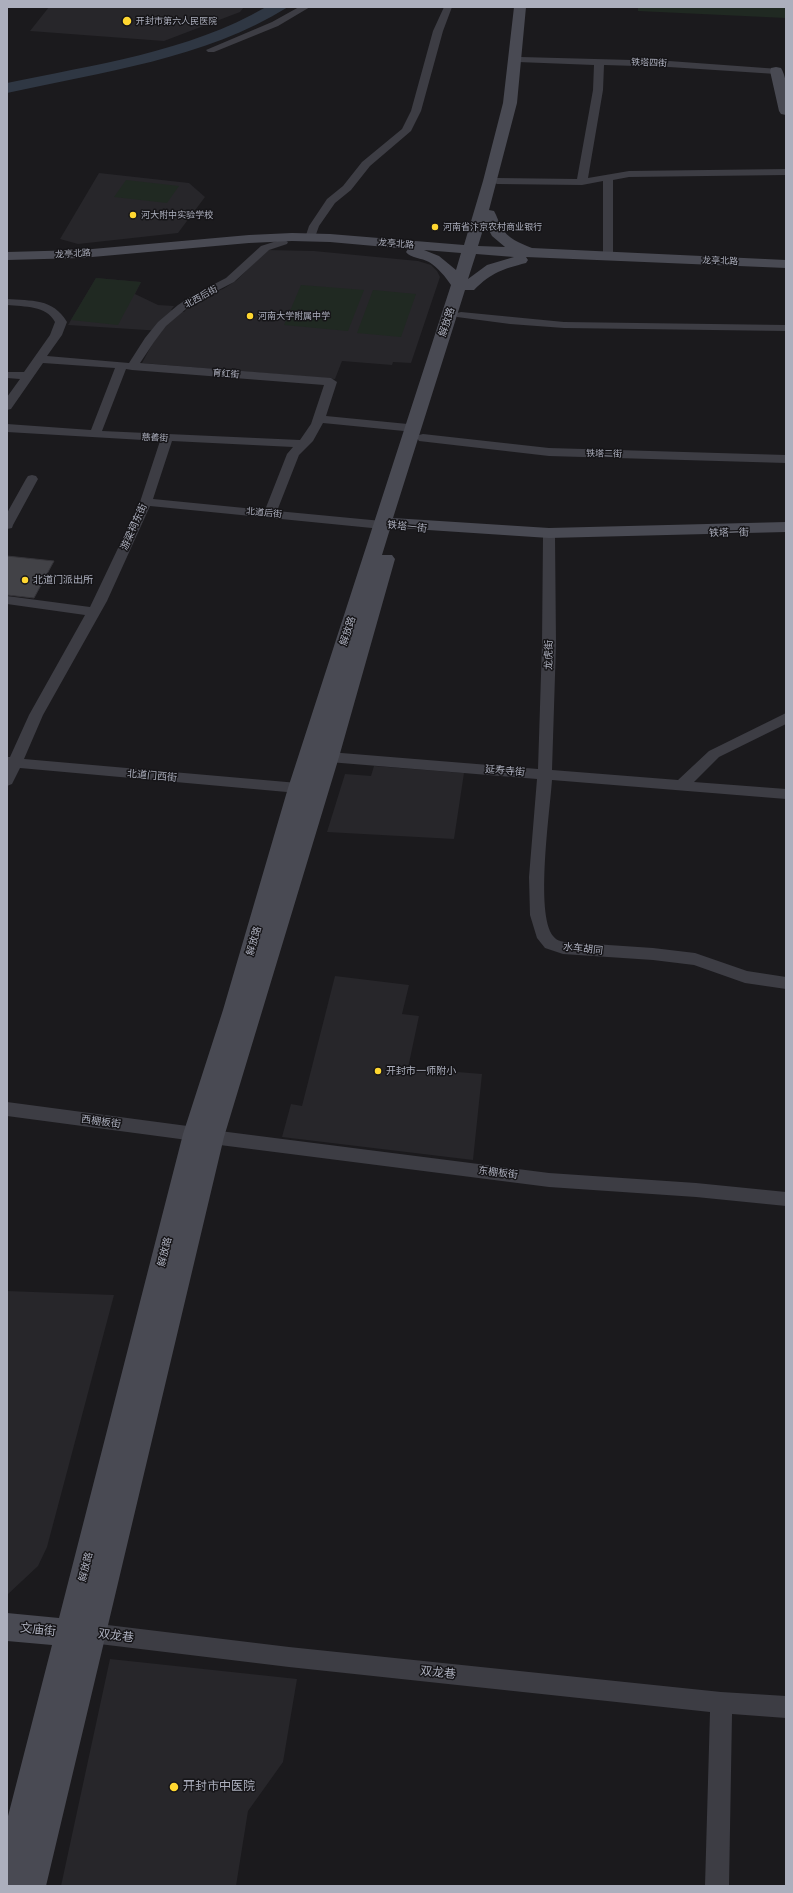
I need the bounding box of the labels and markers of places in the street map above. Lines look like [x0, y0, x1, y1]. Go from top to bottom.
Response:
marker: 开封市第六人民医院 [121, 15, 133, 27]
place label: 开封市第六人民医院 [136, 16, 217, 26]
marker: 河大附中实验学校 [128, 210, 138, 220]
place label: 河大附中实验学校 [141, 210, 213, 220]
marker: 河南省汴京农村商业银行 [430, 222, 440, 232]
place label: 河南省汴京农村商业银行 [443, 222, 542, 232]
marker: 河南大学附属中学 [245, 311, 255, 321]
place label: 河南大学附属中学 [258, 311, 330, 321]
place label: 北道门派出所 [33, 574, 93, 586]
marker: 北道门派出所 [20, 575, 30, 585]
place label: 开封市一师附小 [386, 1065, 456, 1077]
marker: 开封市一师附小 [373, 1066, 383, 1076]
place label: 开封市中医院 [183, 1780, 255, 1794]
marker: 开封市中医院 [168, 1781, 180, 1793]

